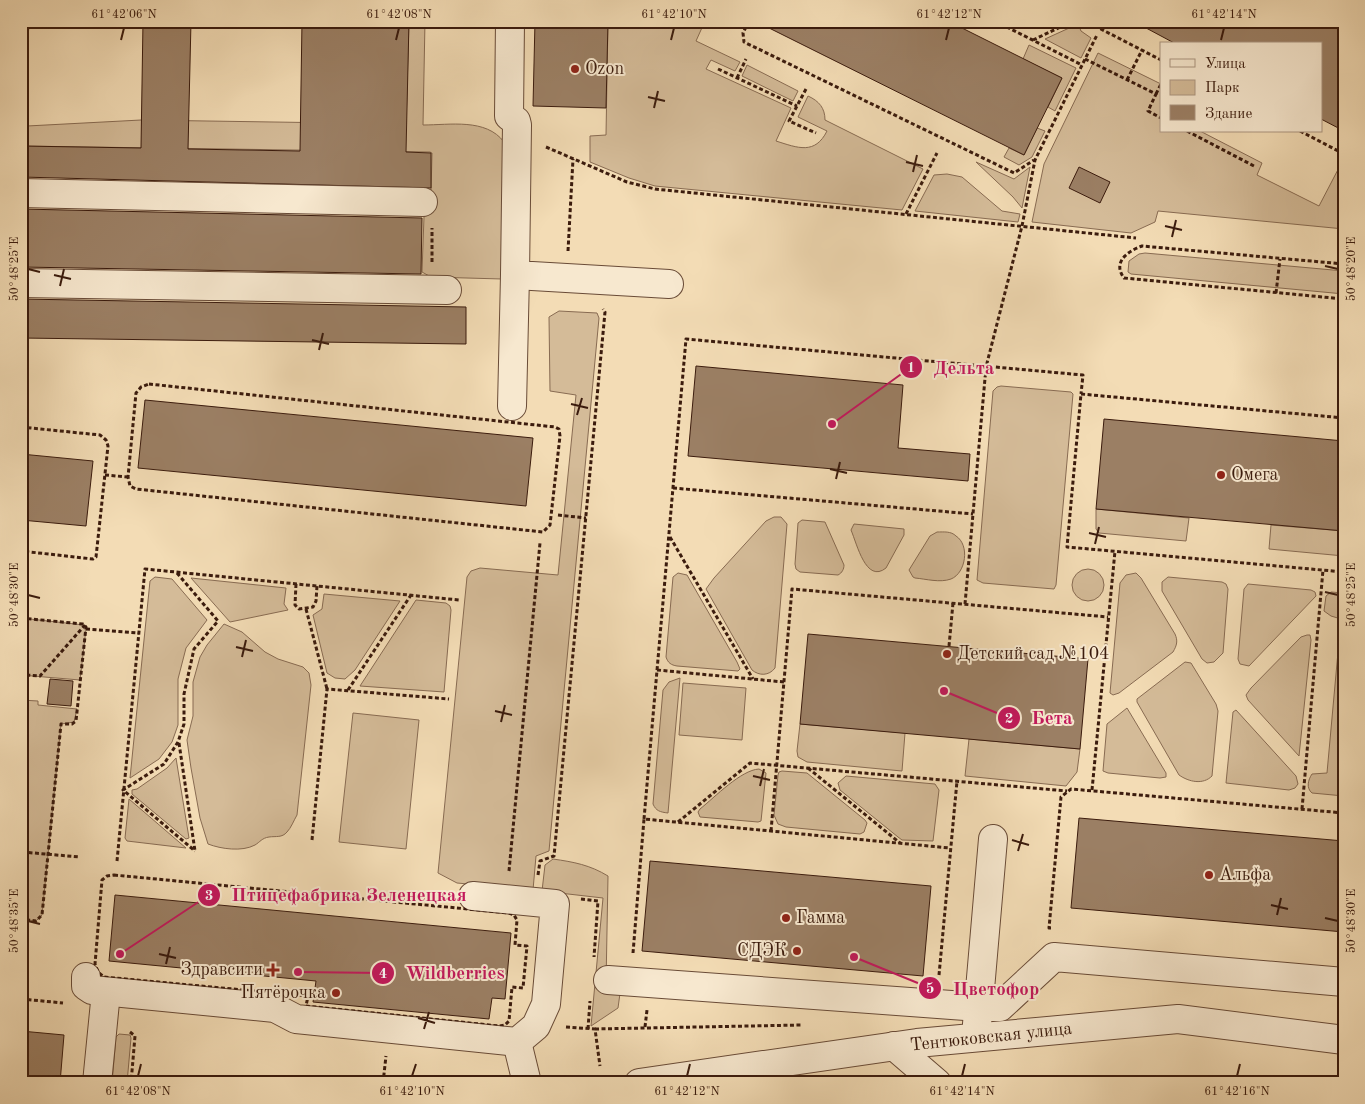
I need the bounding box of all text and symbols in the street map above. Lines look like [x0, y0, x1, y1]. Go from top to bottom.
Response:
text: 61°42'06"N [91, 9, 157, 21]
text: 61°42'08"N [366, 9, 432, 21]
text: 61°42'10"N [641, 9, 707, 21]
text: 61°42'12"N [916, 9, 982, 21]
text: 61°42'14"N [1191, 9, 1257, 21]
legend [1160, 42, 1322, 132]
text: Улица [1205, 57, 1246, 72]
place label: Ozon [585, 60, 624, 78]
marker: Ozon [569, 63, 581, 75]
text: Парк [1205, 81, 1240, 96]
text: Здание [1205, 107, 1252, 122]
text: 50°48'25"E [8, 237, 21, 301]
text: 50°48'20"E [1345, 237, 1358, 301]
callout: Дельта [898, 350, 1004, 384]
text: Дельта [933, 360, 995, 379]
text: 1 [907, 361, 915, 376]
place label: Омега [1231, 466, 1279, 484]
marker: Омега [1215, 469, 1227, 481]
text: 50°48'30"E [8, 563, 21, 627]
text: 50°48'25"E [1345, 563, 1358, 627]
place label: Детский сад №104 [957, 645, 1110, 663]
marker: Детский сад №104 [941, 648, 953, 660]
callout: Бета [997, 701, 1083, 735]
text: Бета [1031, 710, 1073, 729]
text: 2 [1005, 712, 1013, 727]
place label: Альфа [1219, 866, 1271, 885]
marker: Альфа [1203, 869, 1215, 881]
callout: Птицефабрика Зеленецкая [196, 878, 476, 912]
text: Птицефабрика Зеленецкая [231, 887, 467, 906]
text: 50°48'35"E [8, 889, 21, 953]
text: 3 [205, 889, 213, 904]
text: 50°48'30"E [1345, 889, 1358, 953]
place label: Гамма [796, 909, 845, 927]
marker: Гамма [780, 912, 792, 924]
place label: СДЭК [737, 942, 787, 960]
marker: СДЭК [791, 945, 803, 957]
callout: Wildberries [370, 956, 514, 990]
place label: Здравсити [180, 961, 263, 979]
marker: Здравсити [267, 964, 279, 976]
text: Wildberries [405, 965, 505, 984]
text: 4 [379, 967, 387, 982]
callout: Цветофор [918, 971, 1049, 1005]
text: Цветофор [953, 981, 1039, 1000]
text: 5 [926, 982, 934, 997]
place label: Пятёрочка [241, 984, 326, 1002]
marker: Пятёрочка [330, 987, 342, 999]
street label: Тентюковская улица [909, 1020, 1073, 1054]
text: 61°42'08"N [105, 1086, 171, 1098]
text: 61°42'10"N [379, 1086, 445, 1098]
text: 61°42'12"N [654, 1086, 720, 1098]
text: 61°42'14"N [929, 1086, 995, 1098]
text: 61°42'16"N [1204, 1086, 1270, 1098]

